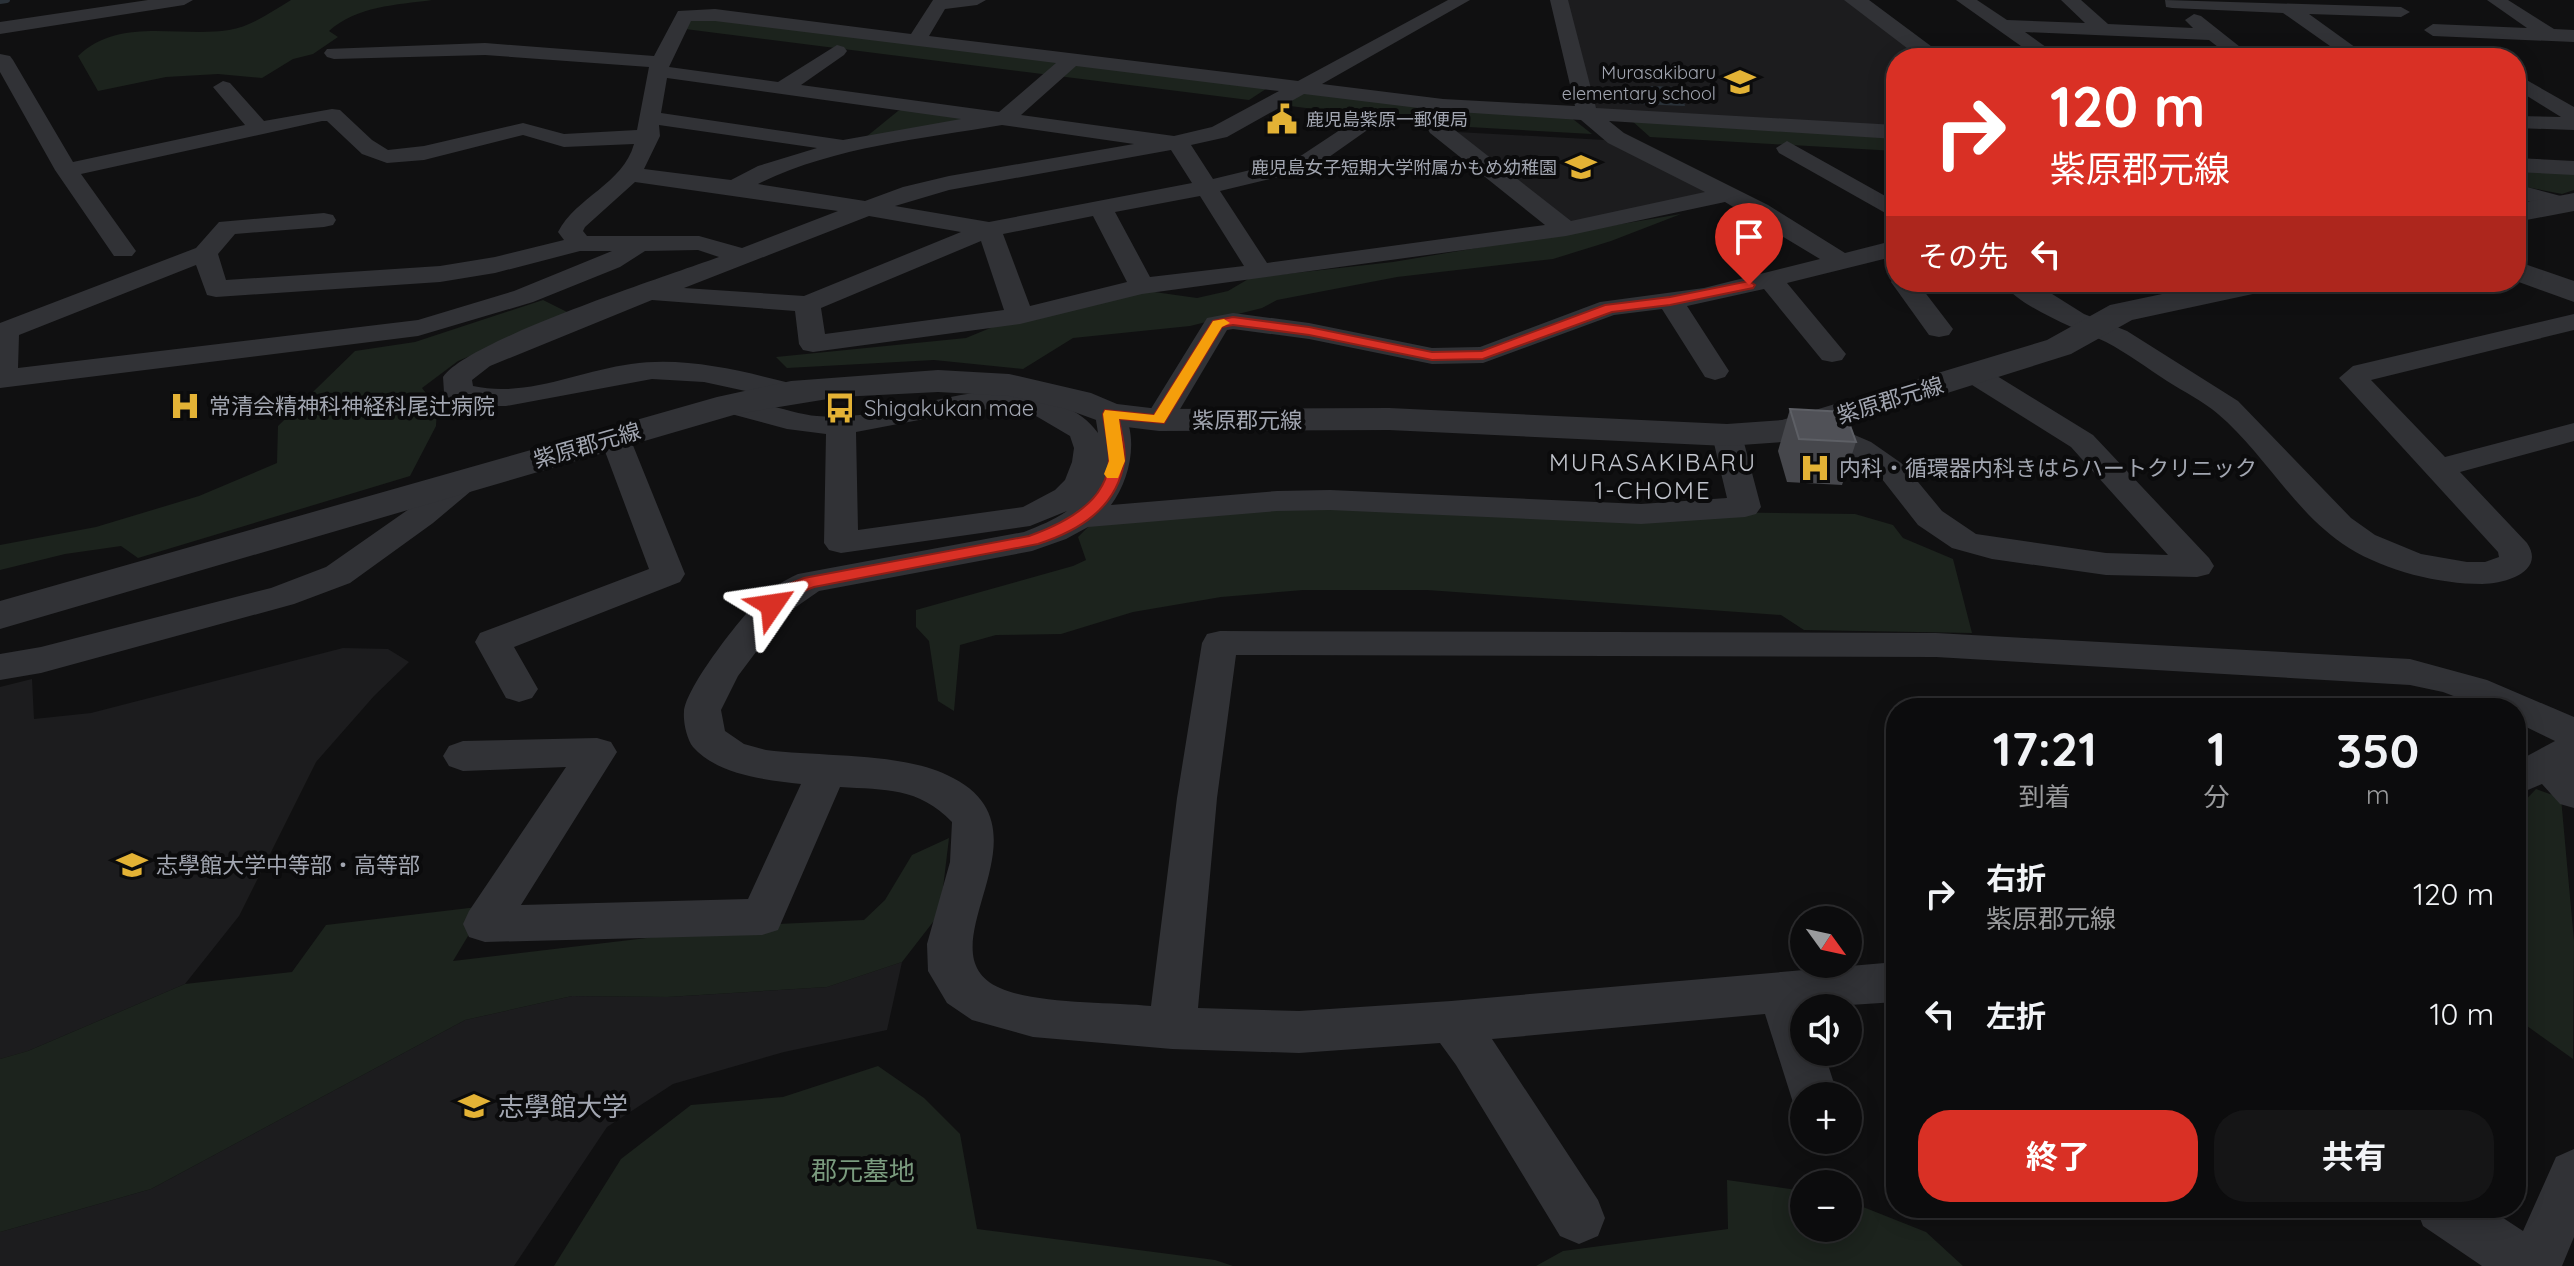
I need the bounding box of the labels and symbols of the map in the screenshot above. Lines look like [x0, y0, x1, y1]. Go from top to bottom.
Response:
place label: Murasakibaru elementary school [1562, 61, 1716, 105]
school or university icon: Murasakibaru elementary school [1723, 65, 1757, 99]
public building icon: 鹿児島紫原一郵便局 [1265, 102, 1299, 136]
place label: 鹿児島紫原一郵便局 [1306, 108, 1468, 131]
school or university icon: 鹿児島女子短期大学附属かもめ幼稚園 [1564, 150, 1598, 184]
place label: 鹿児島女子短期大学附属かもめ幼稚園 [1251, 156, 1557, 179]
pin [1715, 203, 1783, 285]
street label: 紫原郡元線 [1833, 371, 1947, 429]
hospital icon: 常清会精神科神経科尾辻病院 [168, 389, 202, 423]
bus stop icon: Shigakukan mae [823, 391, 857, 425]
place label: 常清会精神科神経科尾辻病院 [209, 392, 495, 420]
place label: Shigakukan mae [864, 394, 1034, 422]
street label: 紫原郡元線 [1192, 406, 1302, 434]
street label: 紫原郡元線 [530, 416, 644, 474]
district label: MURASAKIBARU 1-CHOME [1549, 447, 1757, 505]
hospital icon: 内科・循環器内科きはらハートクリニック [1798, 451, 1832, 485]
place label: 内科・循環器内科きはらハートクリニック [1839, 454, 2257, 482]
position arrow [730, 563, 814, 647]
school or university icon: 志學館大学中等部・高等部 [115, 848, 149, 882]
place label: 志學館大学中等部・高等部 [156, 851, 420, 879]
north arrow [1790, 906, 1862, 978]
school or university icon: 志學館大学 [457, 1089, 491, 1123]
place label: 志學館大学 [498, 1090, 628, 1123]
park label: 郡元墓地 [811, 1154, 915, 1187]

